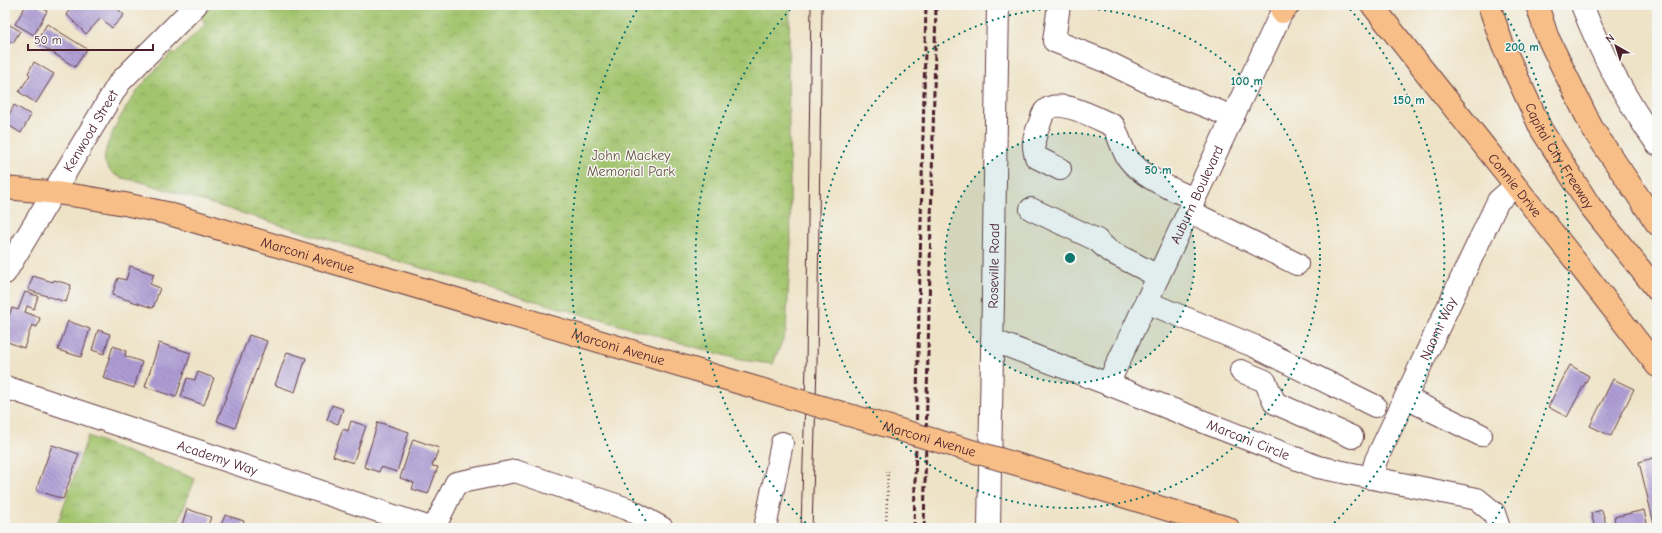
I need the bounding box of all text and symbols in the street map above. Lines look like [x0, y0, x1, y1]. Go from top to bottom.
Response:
scale bar [28, 26, 153, 52]
north arrow [1596, 26, 1636, 66]
text: N [1603, 31, 1617, 46]
text: 50 m [34, 33, 62, 47]
text: 200 m [1505, 40, 1539, 54]
text: 100 m [1231, 74, 1263, 88]
street label: Kenwood Street [60, 86, 122, 175]
text: 150 m [1393, 93, 1425, 107]
street label: Capital City Freeway [1521, 100, 1598, 213]
street label: Auburn Boulevard [1167, 143, 1227, 247]
park label: John Mackey Memorial Park [587, 147, 675, 180]
street label: Connie Drive [1484, 150, 1545, 221]
text: 50 m [1144, 163, 1172, 177]
street label: Roseville Road [985, 223, 1003, 309]
street label: Marconi Avenue [259, 234, 356, 277]
centre of rings [1063, 251, 1077, 265]
street label: Naomi Way [1416, 294, 1461, 363]
street label: Marconi Avenue [570, 326, 667, 369]
street label: Marconi Circle [1204, 416, 1292, 464]
street label: Marconi Avenue [881, 417, 978, 461]
street label: Academy Way [175, 437, 261, 479]

